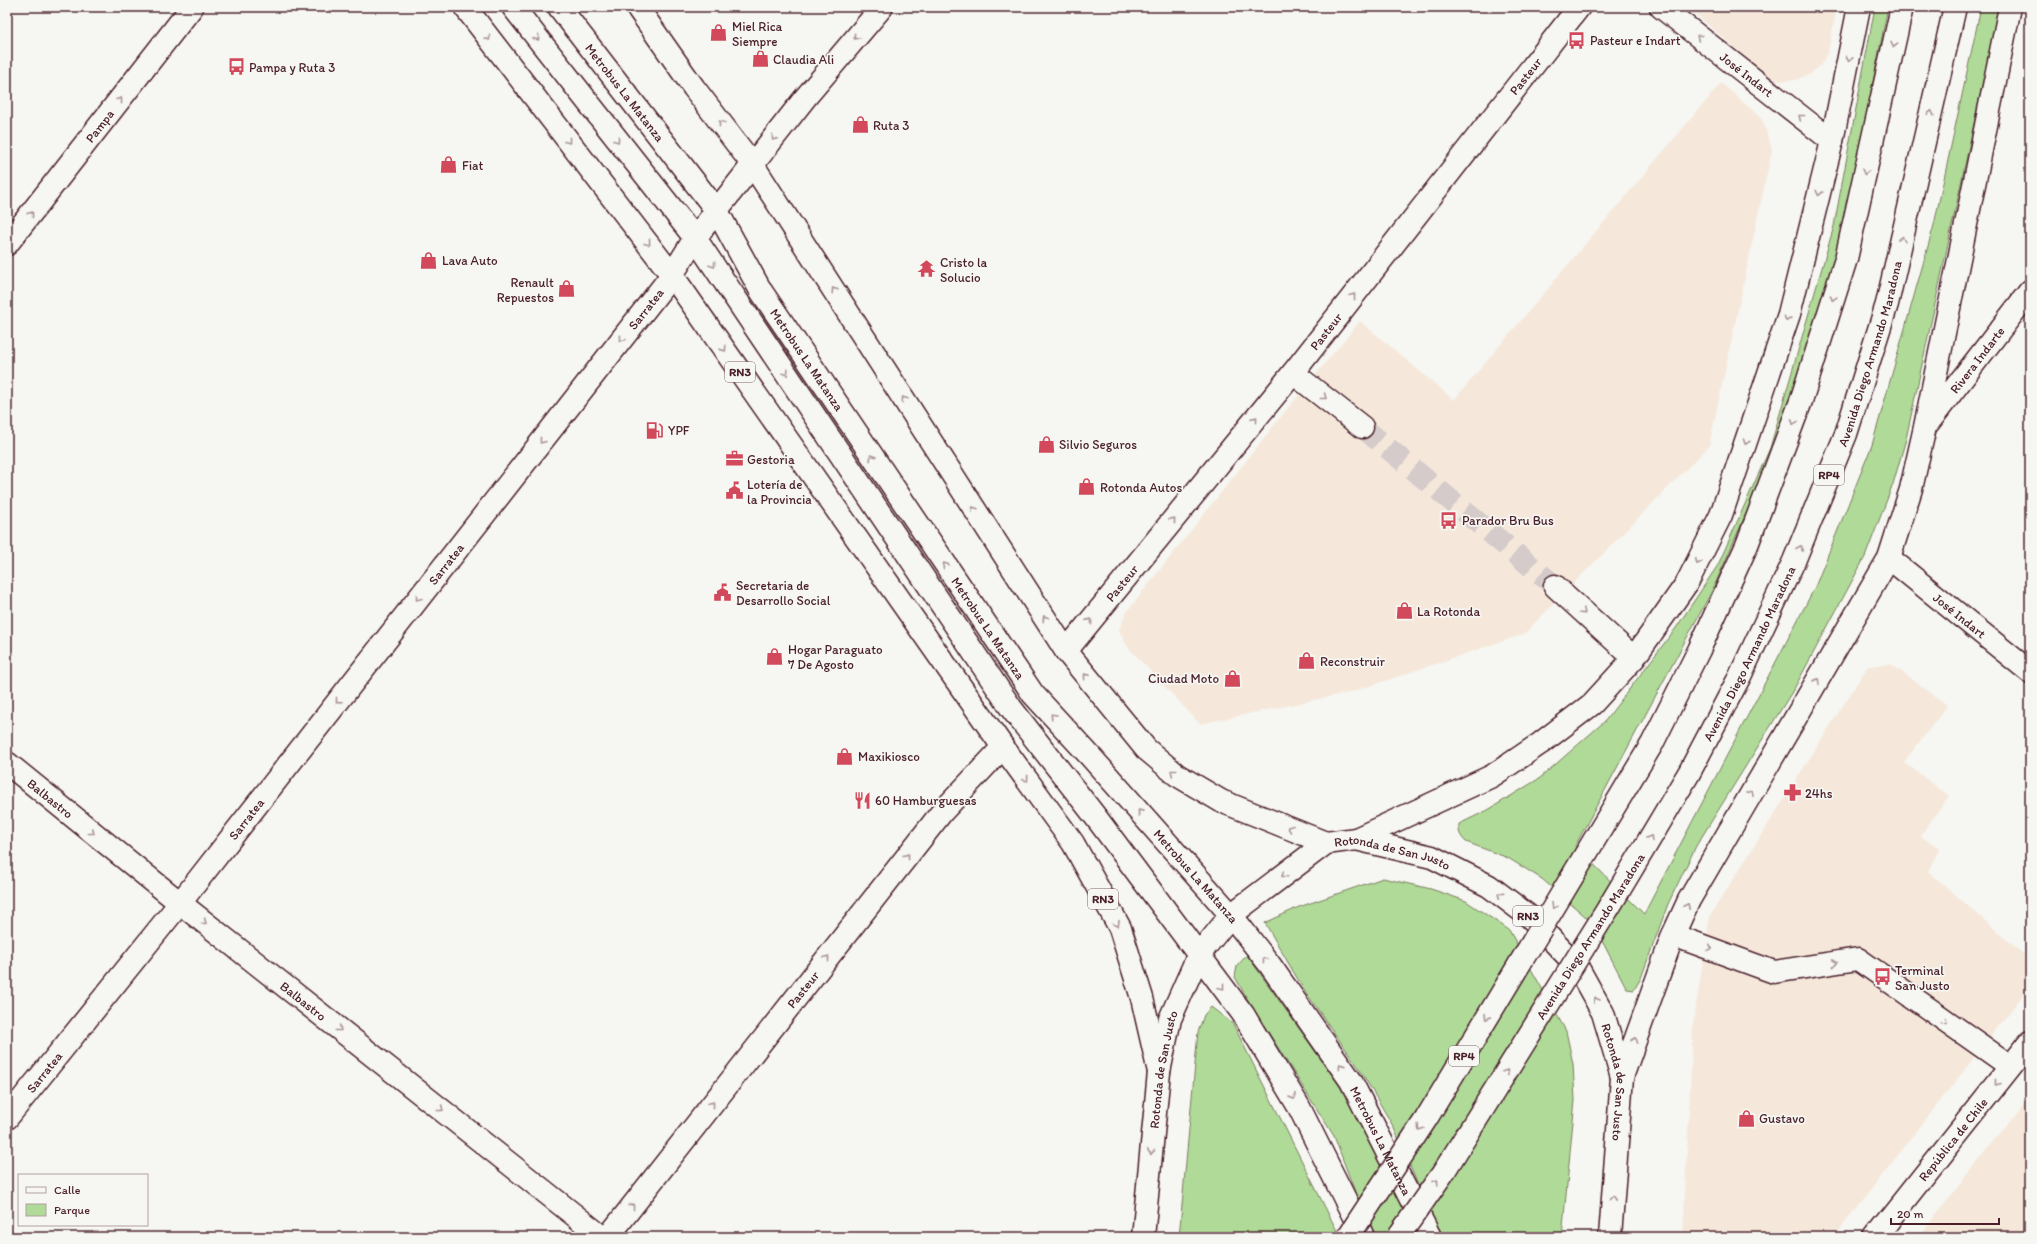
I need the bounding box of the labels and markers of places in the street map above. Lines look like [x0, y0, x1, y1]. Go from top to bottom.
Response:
place label: Miel Rica Siempre [732, 19, 783, 49]
shop icon: Miel Rica Siempre [709, 23, 729, 43]
bus stop icon: Pasteur e Indart [1567, 30, 1587, 50]
place label: Pasteur e Indart [1590, 33, 1681, 48]
shop icon: Claudia Ali [750, 49, 770, 69]
place label: Claudia Ali [773, 52, 834, 67]
bus stop icon: Pampa y Ruta 3 [226, 57, 246, 77]
place label: Pampa y Ruta 3 [249, 60, 335, 75]
shop icon: Ruta 3 [850, 115, 870, 135]
place label: Ruta 3 [873, 118, 909, 133]
shop icon: Fiat [439, 155, 459, 175]
place label: Fiat [462, 158, 483, 173]
shop icon: Lava Auto [419, 250, 439, 270]
place label: Lava Auto [442, 253, 498, 268]
place label: Cristo la Solucio [940, 255, 988, 285]
temple icon: Cristo la Solucio [917, 259, 937, 279]
place label: Renault Repuestos [497, 275, 554, 305]
shop icon: Renault Repuestos [557, 279, 577, 299]
fuel station icon: YPF [645, 420, 665, 440]
place label: YPF [668, 423, 690, 438]
shop icon: Silvio Seguros [1036, 434, 1056, 454]
place label: Silvio Seguros [1059, 437, 1137, 452]
office icon: Gestoria [724, 449, 744, 469]
place label: Gestoria [747, 452, 795, 467]
place label: Lotería de la Provincia [747, 477, 812, 507]
shop icon: Rotonda Autos [1077, 477, 1097, 497]
place label: Rotonda Autos [1100, 480, 1182, 495]
public building icon: Lotería de la Provincia [724, 481, 744, 501]
bus stop icon: Parador Bru Bus [1439, 510, 1459, 530]
place label: Parador Bru Bus [1462, 513, 1554, 528]
place label: Secretaria de Desarrollo Social [736, 578, 831, 608]
public building icon: Secretaria de Desarrollo Social [713, 582, 733, 602]
shop icon: La Rotonda [1394, 601, 1414, 621]
place label: La Rotonda [1417, 604, 1480, 619]
place label: Hogar Paraguato 7 De Agosto [788, 642, 883, 672]
shop icon: Hogar Paraguato 7 De Agosto [765, 646, 785, 666]
shop icon: Reconstruir [1297, 651, 1317, 671]
place label: Reconstruir [1320, 654, 1386, 669]
shop icon: Ciudad Moto [1222, 668, 1242, 688]
place label: Ciudad Moto [1148, 671, 1219, 686]
shop icon: Maxikiosco [835, 746, 855, 766]
place label: Maxikiosco [858, 749, 920, 764]
pharmacy icon: 24hs [1782, 783, 1802, 803]
place label: 24hs [1805, 786, 1833, 801]
restaurant icon: 60 Hamburguesas [852, 790, 872, 810]
place label: 60 Hamburguesas [875, 793, 977, 808]
place label: Terminal San Justo [1895, 963, 1950, 993]
bus stop icon: Terminal San Justo [1872, 967, 1892, 987]
shop icon: Gustavo [1736, 1108, 1756, 1128]
place label: Gustavo [1759, 1111, 1805, 1126]

